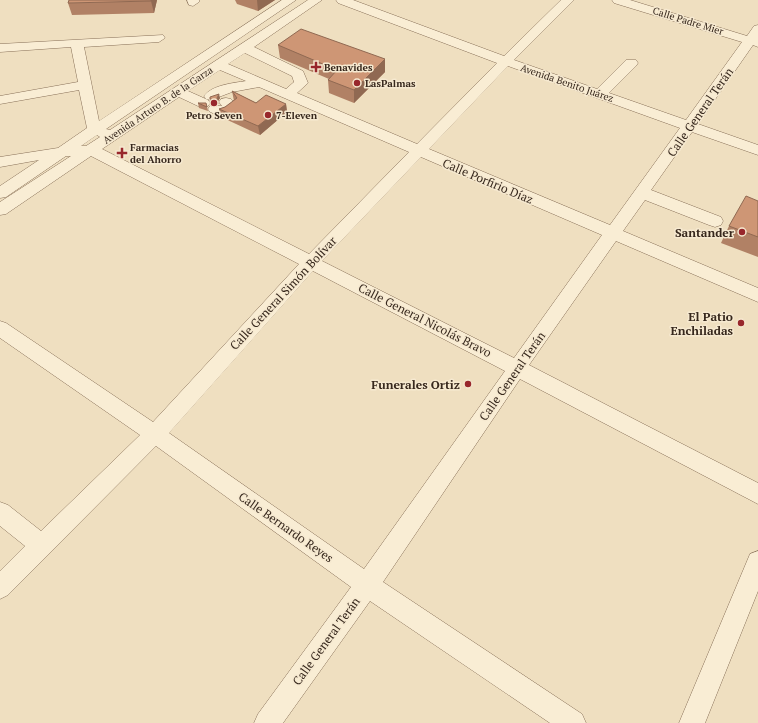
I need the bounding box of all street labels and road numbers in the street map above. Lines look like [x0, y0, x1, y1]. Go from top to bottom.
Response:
street label: Calle Padre Mier [651, 4, 725, 38]
street label: Avenida Benito Juárez [519, 61, 615, 105]
street label: Avenida Arturo B. de la Garza [101, 63, 215, 147]
street label: Calle General Terán [664, 65, 736, 159]
street label: Calle Porfirio Díaz [440, 155, 536, 207]
street label: Calle General Simón Bolívar [226, 233, 340, 353]
street label: Calle General Nicolás Bravo [356, 280, 494, 360]
street label: Calle General Terán [476, 329, 548, 423]
street label: Calle Bernardo Reyes [236, 489, 336, 565]
street label: Calle General Terán [289, 594, 363, 688]

